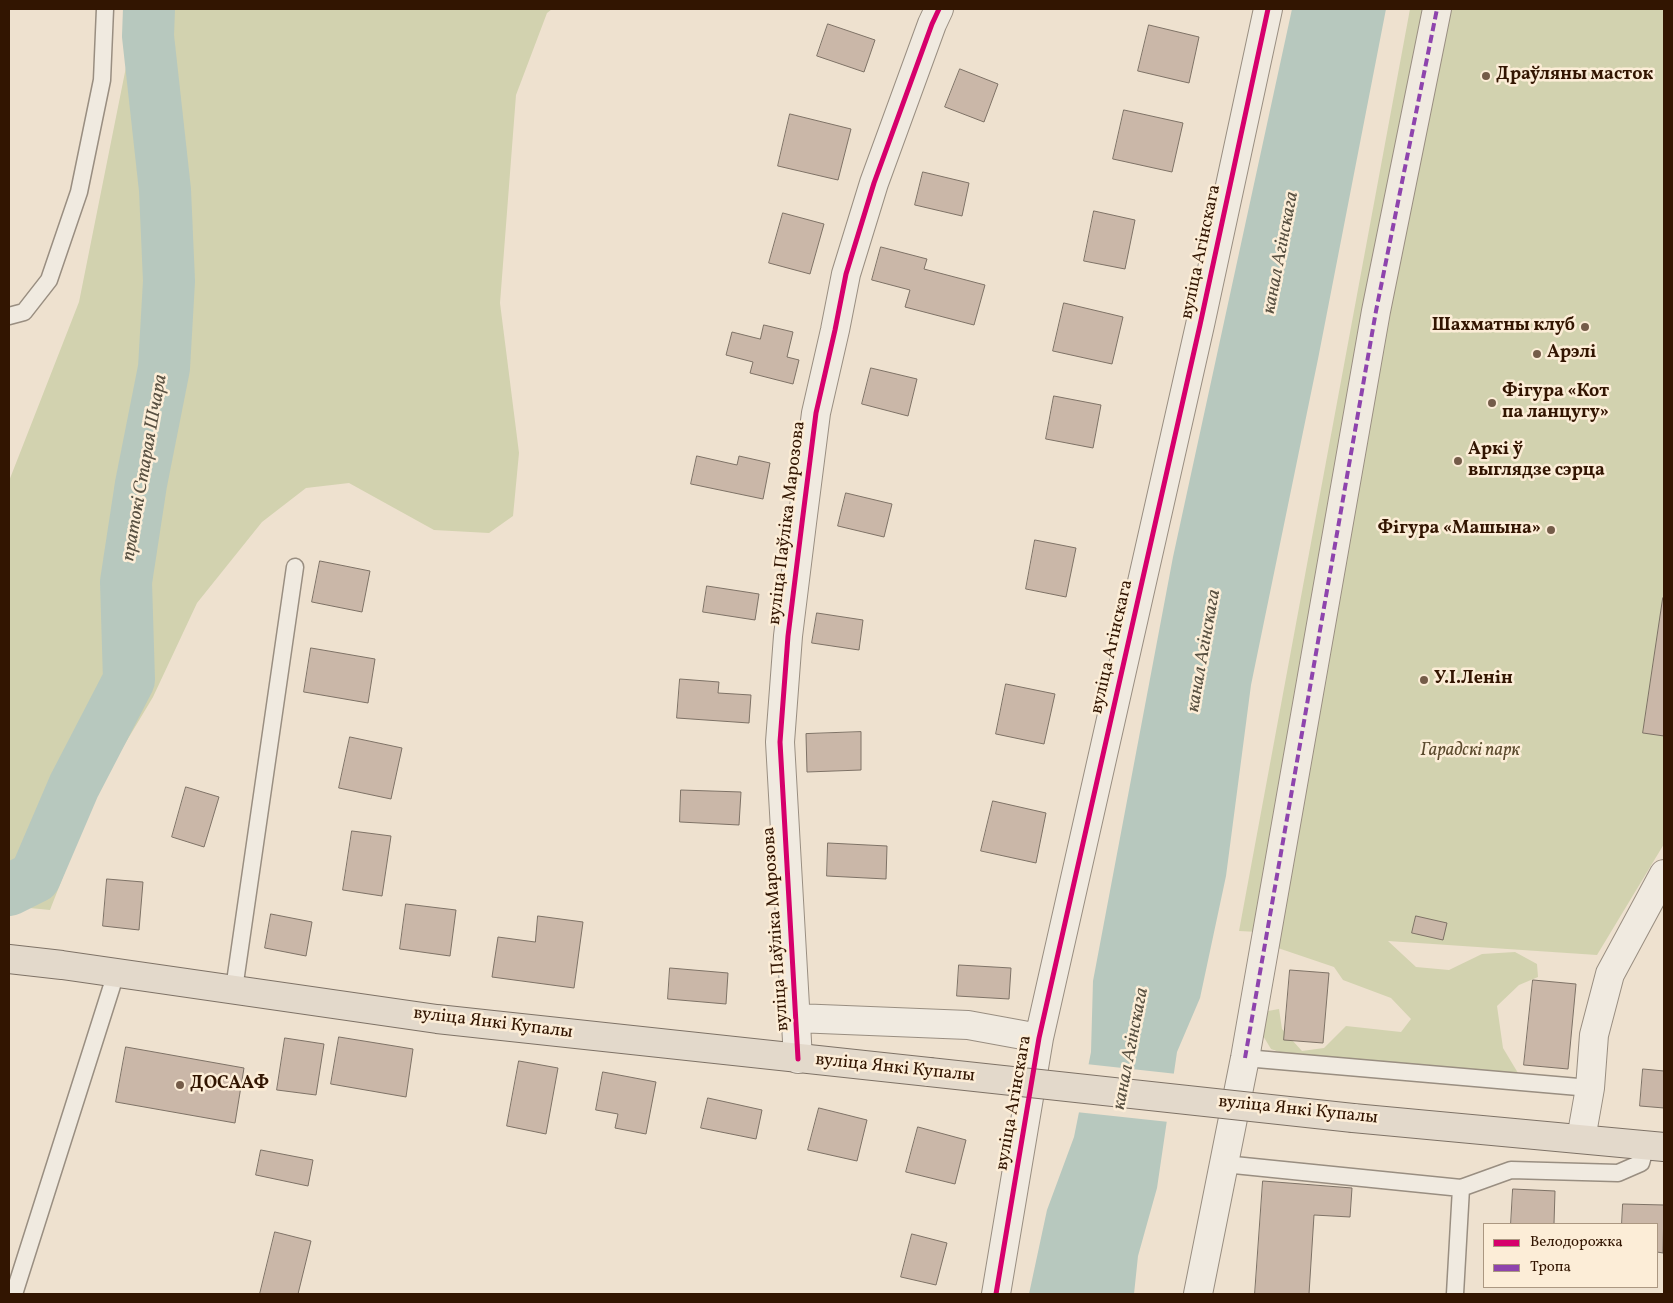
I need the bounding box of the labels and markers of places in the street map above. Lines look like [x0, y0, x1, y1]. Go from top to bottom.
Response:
place label: Драўляны масток [1496, 65, 1653, 87]
marker: Драўляны масток [1480, 70, 1492, 82]
place label: Шахматны клуб [1432, 316, 1575, 338]
marker: Шахматны клуб [1579, 321, 1591, 333]
place label: Арэлі [1547, 343, 1596, 365]
marker: Арэлі [1531, 348, 1543, 360]
place label: Фігура «Кот па ланцугу» [1502, 382, 1609, 424]
marker: Фігура «Кот па ланцугу» [1486, 397, 1498, 409]
place label: Аркі ў выглядзе сэрца [1468, 440, 1605, 482]
marker: Аркі ў выглядзе сэрца [1452, 455, 1464, 467]
place label: Фігура «Машына» [1377, 519, 1541, 541]
marker: Фігура «Машына» [1545, 524, 1557, 536]
place label: У.І.Ленін [1434, 669, 1513, 691]
marker: У.І.Ленін [1418, 674, 1430, 686]
place label: ДОСААФ [190, 1074, 269, 1096]
marker: ДОСААФ [174, 1079, 186, 1091]

